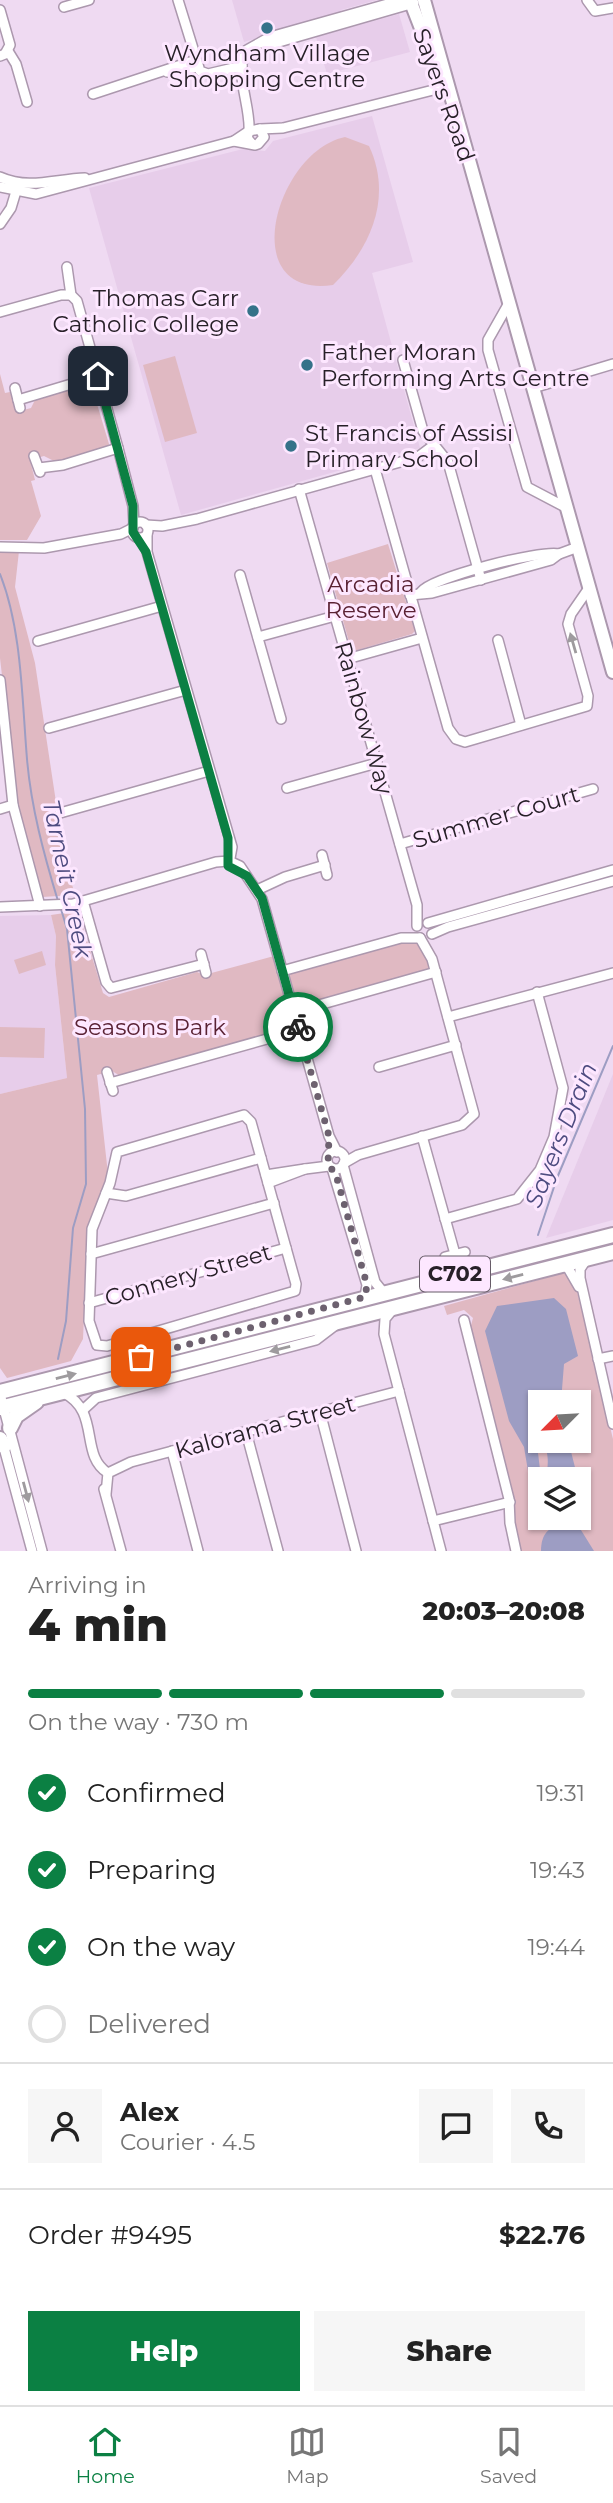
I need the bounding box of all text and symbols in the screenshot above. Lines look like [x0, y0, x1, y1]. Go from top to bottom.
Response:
marker: Wyndham Village Shopping Centre [259, 20, 275, 36]
street label: Sayers Road [407, 25, 481, 165]
place label: Wyndham Village Shopping Centre [164, 39, 370, 93]
place label: Thomas Carr Catholic College [53, 284, 239, 338]
marker: Thomas Carr Catholic College [245, 303, 261, 319]
place label: Father Moran Performing Arts Centre [321, 338, 589, 392]
pin [68, 346, 128, 406]
icon: home [79, 357, 117, 395]
marker: Father Moran Performing Arts Centre [299, 357, 315, 373]
place label: St Francis of Assisi Primary School [305, 419, 513, 473]
marker: St Francis of Assisi Primary School [283, 438, 299, 454]
park label: Arcadia Reserve [325, 570, 417, 624]
one-way arrow [567, 631, 578, 653]
street label: Rainbow Way [329, 638, 399, 798]
street label: Summer Court [409, 780, 583, 854]
water label: Tarneit Creek [37, 797, 99, 962]
courier [263, 992, 333, 1062]
icon: bike [279, 1008, 317, 1046]
park label: Seasons Park [74, 1013, 226, 1041]
water label: Sayers Drain [518, 1058, 603, 1212]
street label: Connery Street [101, 1238, 275, 1312]
road number: C702 [420, 1256, 490, 1292]
one-way arrow [502, 1272, 524, 1283]
pin [111, 1327, 171, 1387]
icon: bag [122, 1338, 160, 1376]
one-way arrow [269, 1344, 291, 1355]
one-way arrow [55, 1370, 77, 1381]
street label: Kalorama Street [172, 1389, 358, 1465]
north arrow [528, 1390, 592, 1452]
map controls [528, 1390, 591, 1530]
button: layers [528, 1467, 591, 1530]
one-way arrow [22, 1482, 32, 1503]
text: Arriving in [28, 1571, 147, 1599]
text: 20:03–20:08 [423, 1595, 585, 1627]
text: 4 min [28, 1596, 168, 1653]
text: On the way · 730 m [28, 1708, 249, 1736]
icon: check [28, 1774, 66, 1812]
text: Confirmed [87, 1777, 226, 1809]
text: 19:31 [537, 1779, 585, 1807]
icon: check [28, 1851, 66, 1889]
text: Preparing [87, 1854, 216, 1886]
text: 19:43 [530, 1856, 585, 1884]
icon: check [28, 1928, 66, 1966]
text: On the way [87, 1931, 235, 1963]
text: 19:44 [527, 1933, 585, 1961]
text: Delivered [87, 2008, 211, 2040]
button: person [28, 2089, 102, 2163]
button: chat [419, 2089, 493, 2163]
button: phone [511, 2089, 585, 2163]
text: Alex [120, 2096, 179, 2128]
text: Courier · 4.5 [120, 2128, 255, 2156]
text: Order #9495 [28, 2219, 192, 2251]
text: $22.76 [499, 2219, 585, 2251]
button: Help [28, 2311, 300, 2391]
button: Share [314, 2311, 585, 2391]
tab: Home [76, 2423, 135, 2488]
tab: Map [286, 2423, 329, 2488]
tab: Saved [480, 2423, 537, 2488]

